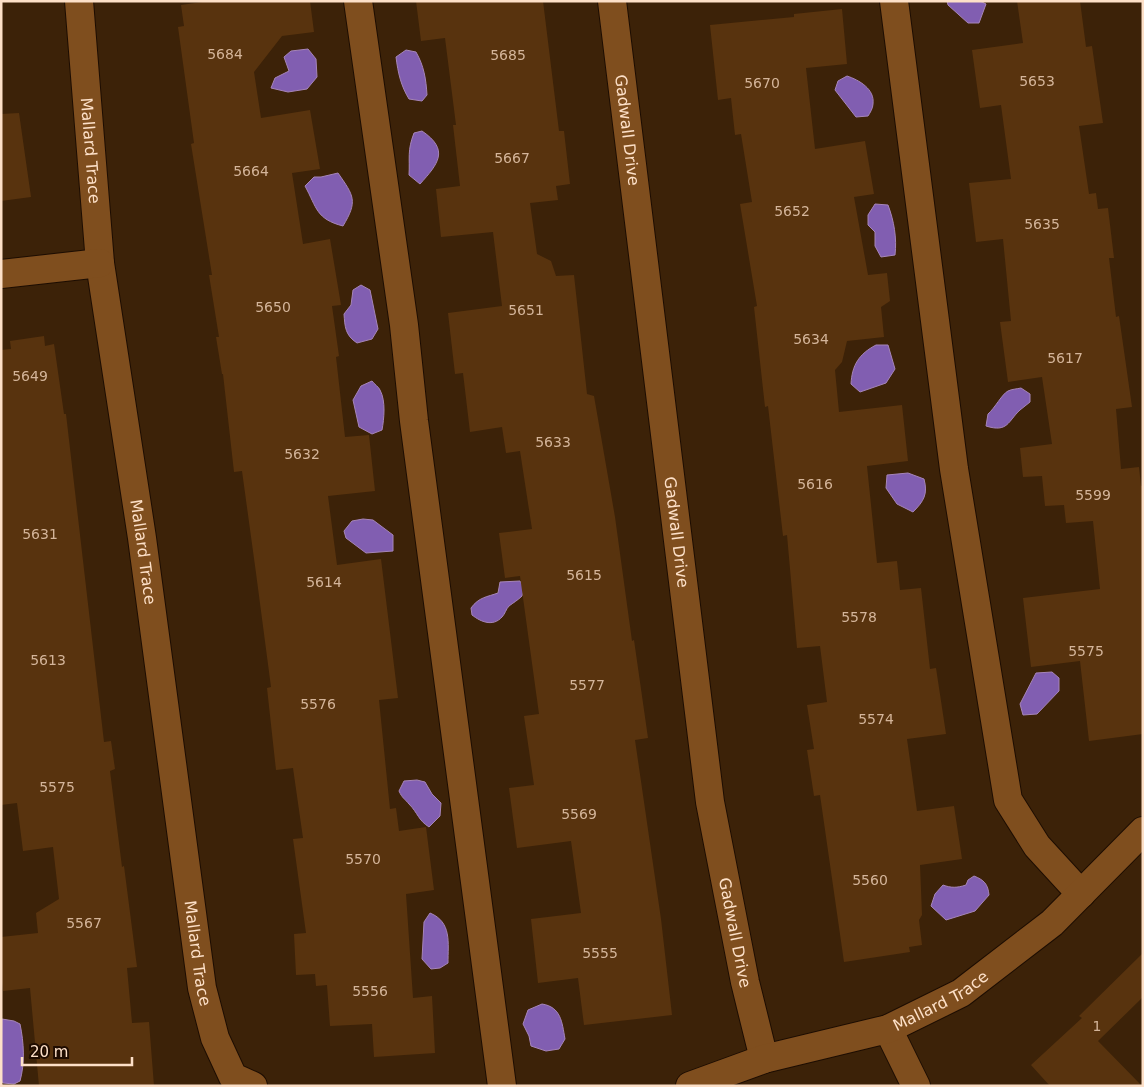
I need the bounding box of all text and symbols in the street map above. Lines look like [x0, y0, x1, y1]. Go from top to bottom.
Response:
house number: 5684 [207, 46, 243, 62]
house number: 5685 [490, 47, 526, 63]
street label: Gadwall Drive [611, 73, 644, 187]
house number: 5653 [1019, 73, 1055, 89]
house number: 5670 [744, 75, 780, 91]
street label: Mallard Trace [77, 97, 104, 204]
house number: 5667 [494, 150, 530, 166]
house number: 5664 [233, 163, 269, 179]
house number: 5652 [774, 203, 810, 219]
house number: 5635 [1024, 216, 1060, 232]
house number: 5650 [255, 299, 291, 315]
house number: 5651 [508, 302, 544, 318]
house number: 5634 [793, 331, 829, 347]
house number: 5617 [1047, 350, 1083, 366]
house number: 5649 [12, 368, 48, 384]
house number: 5633 [535, 434, 571, 450]
house number: 5632 [284, 446, 320, 462]
street label: Gadwall Drive [660, 475, 693, 589]
house number: 5616 [797, 476, 833, 492]
house number: 5599 [1075, 487, 1111, 503]
street label: Mallard Trace [126, 498, 160, 606]
house number: 5631 [22, 526, 58, 542]
house number: 5615 [566, 567, 602, 583]
house number: 5614 [306, 574, 342, 590]
house number: 5578 [841, 609, 877, 625]
house number: 5575 [1068, 643, 1104, 659]
house number: 5613 [30, 652, 66, 668]
house number: 5577 [569, 677, 605, 693]
house number: 5576 [300, 696, 336, 712]
house number: 5574 [858, 711, 894, 727]
house number: 5575 [39, 779, 75, 795]
house number: 5569 [561, 806, 597, 822]
house number: 5570 [345, 851, 381, 867]
house number: 5560 [852, 872, 888, 888]
street label: Gadwall Drive [715, 876, 755, 990]
street label: Mallard Trace [180, 899, 215, 1008]
house number: 5567 [66, 915, 102, 931]
house number: 5555 [582, 945, 618, 961]
street label: Mallard Trace [890, 967, 992, 1035]
house number: 5556 [352, 983, 388, 999]
house number: 1 [1093, 1018, 1101, 1034]
scale bar [22, 1034, 132, 1066]
text: 20 m [30, 1043, 68, 1061]

